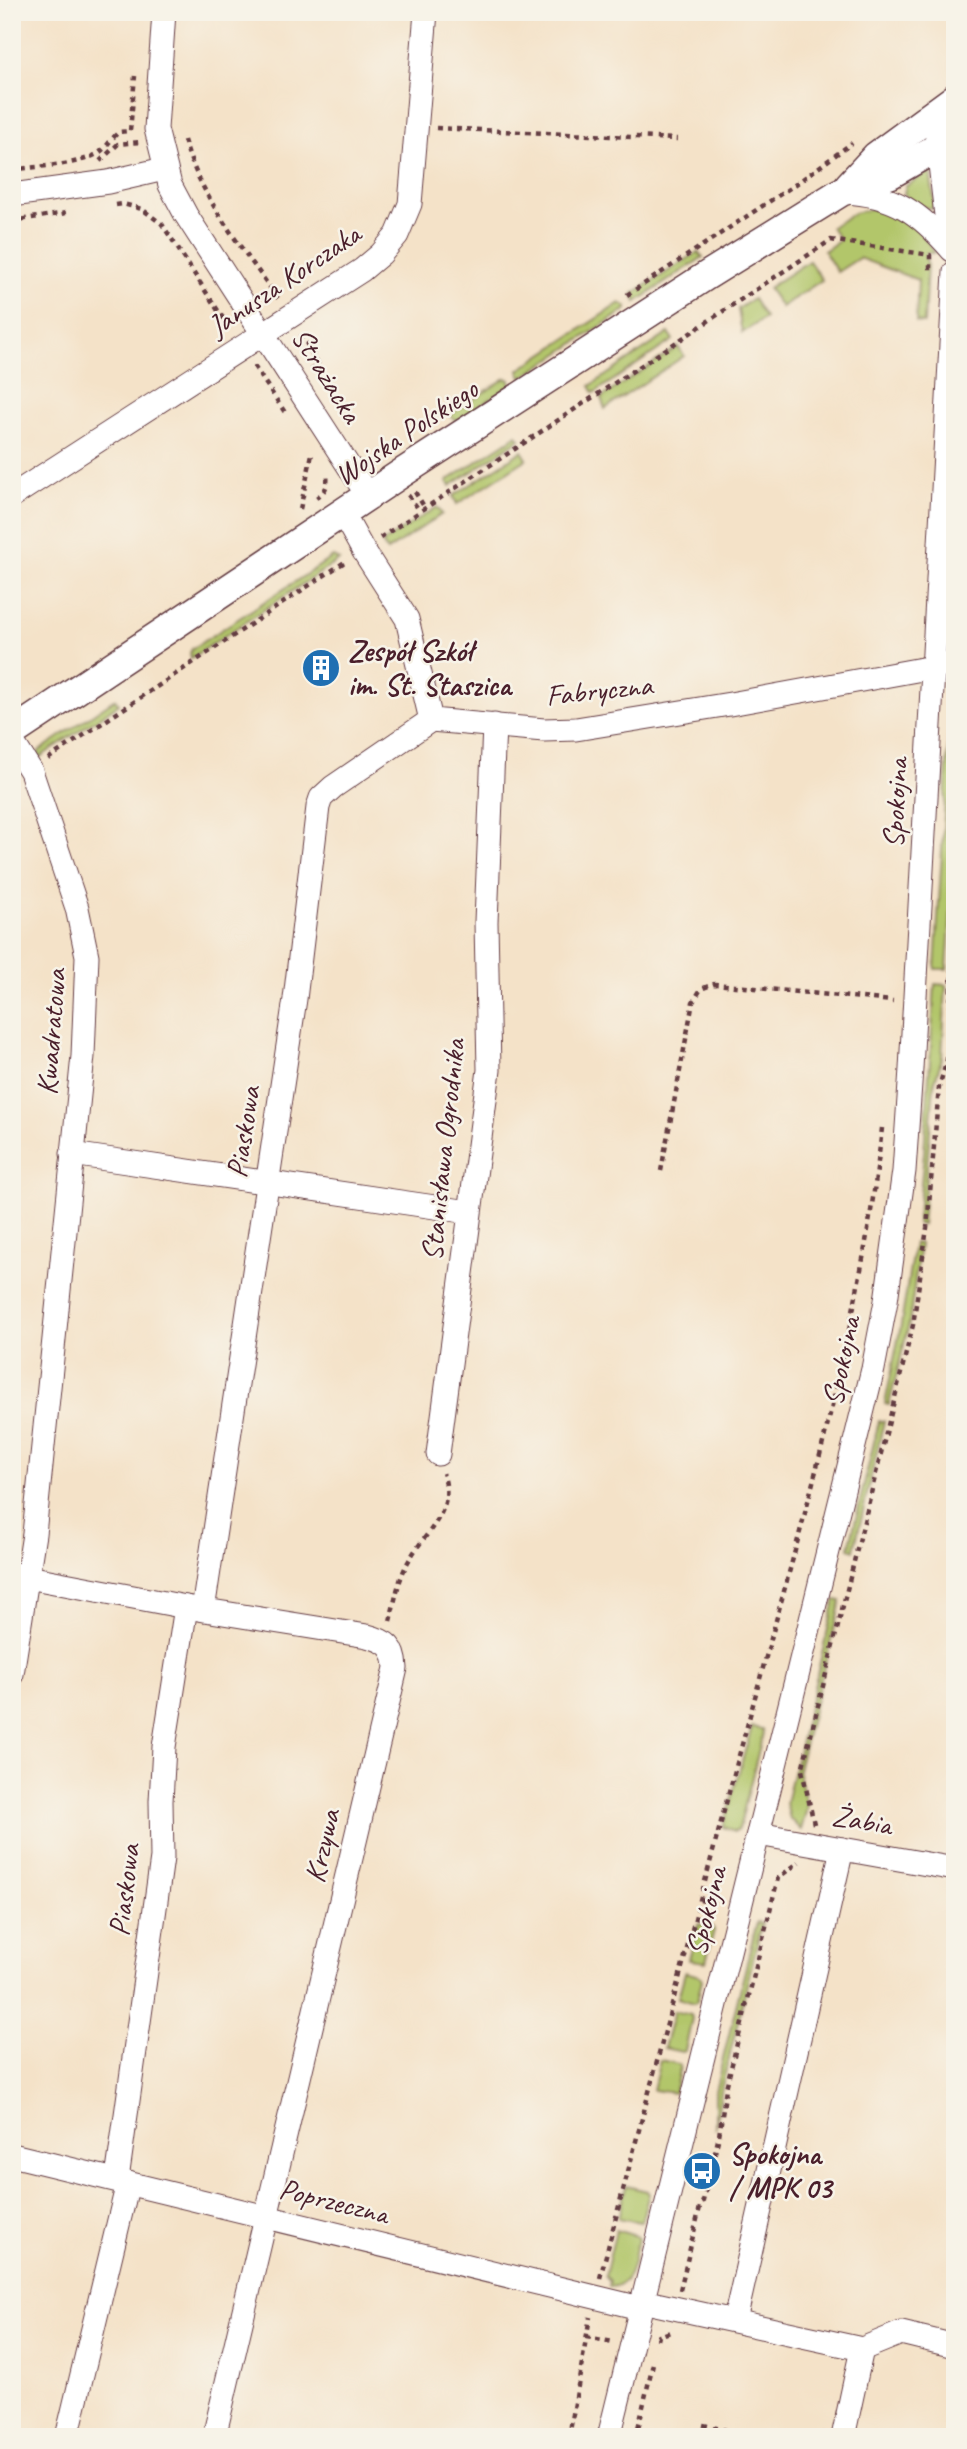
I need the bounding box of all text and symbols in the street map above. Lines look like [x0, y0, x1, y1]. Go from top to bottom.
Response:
street label: Janusza Korczaka [199, 214, 370, 346]
street label: Strażacka [283, 320, 372, 431]
street label: Wojska Polskiego [327, 369, 486, 494]
place label: Zespół Szkół im. St. Staszica [348, 632, 513, 704]
building icon: Zespół Szkół im. St. Staszica [300, 647, 342, 689]
street label: Fabryczna [544, 665, 656, 714]
street label: Spokojna [874, 754, 916, 849]
street label: Kwadratowa [28, 966, 74, 1096]
street label: Stanisława Ogrodnika [412, 1035, 474, 1263]
street label: Piaskowa [217, 1082, 269, 1181]
street label: Spokojna [813, 1310, 869, 1409]
street label: Żabia [829, 1796, 897, 1844]
street label: Krzywa [295, 1804, 349, 1886]
street label: Piaskowa [100, 1840, 149, 1938]
street label: Spokojna [677, 1860, 736, 1959]
place label: Spokojna / MPK 03 [729, 2135, 834, 2207]
bus stop icon: Spokojna / MPK 03 [681, 2150, 723, 2192]
street label: Poprzeczna [276, 2169, 395, 2233]

